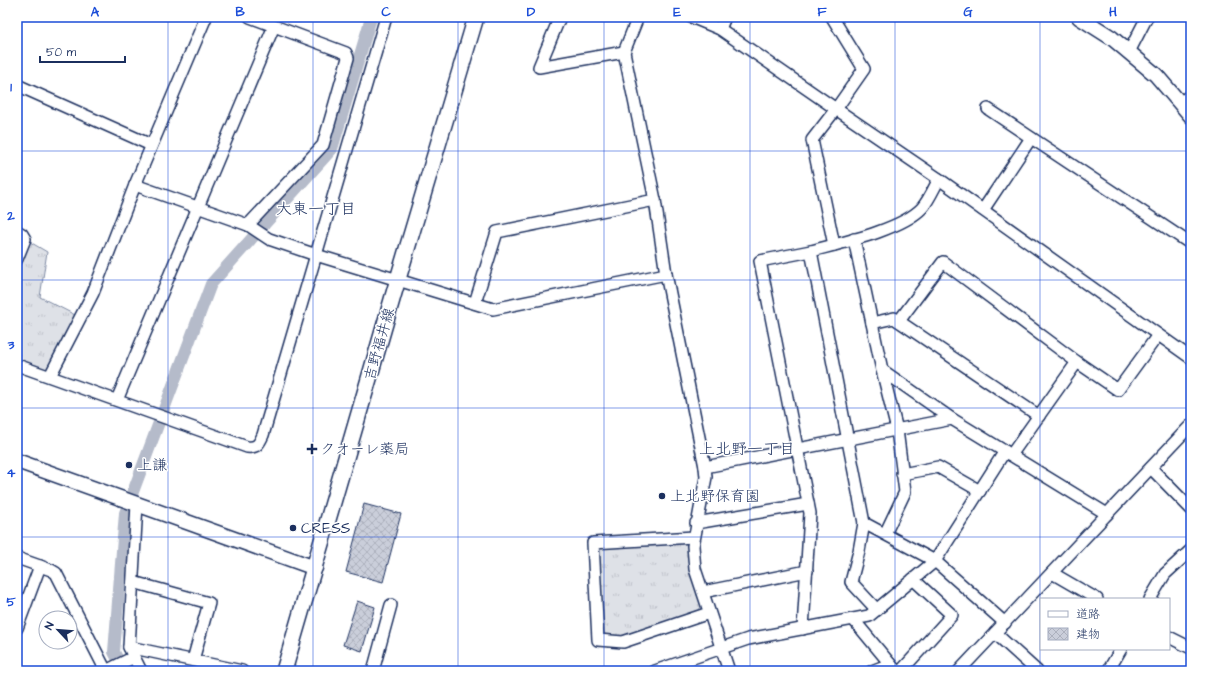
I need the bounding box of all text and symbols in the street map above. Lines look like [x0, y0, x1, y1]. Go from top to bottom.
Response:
text: A [91, 3, 100, 21]
text: B [235, 3, 245, 21]
text: C [381, 3, 391, 21]
text: D [527, 3, 536, 21]
text: E [673, 3, 681, 21]
text: F [817, 3, 827, 21]
text: G [963, 3, 973, 21]
text: H [1109, 3, 1117, 21]
scale bar [40, 38, 125, 64]
text: 50 m [46, 44, 77, 61]
text: 1 [10, 78, 12, 96]
district label: 大東一丁目 [276, 198, 356, 220]
text: 2 [6, 207, 15, 225]
street label: 吉野福井線 [359, 305, 400, 383]
text: 3 [7, 336, 15, 354]
district label: 上北野一丁目 [699, 438, 795, 460]
place label: クオーレ薬局 [320, 439, 409, 460]
marker: クオーレ薬局 [307, 444, 317, 454]
place label: 上謙 [137, 455, 167, 476]
marker: 上謙 [124, 460, 134, 470]
text: 4 [7, 464, 16, 482]
place label: 上北野保育園 [670, 486, 760, 507]
marker: 上北野保育園 [657, 491, 667, 501]
place label: CRESS [301, 518, 351, 539]
marker: CRESS [288, 523, 298, 533]
text: 5 [6, 593, 16, 611]
legend [1040, 598, 1170, 650]
text: 道路 [1076, 606, 1100, 623]
north arrow [38, 610, 78, 650]
text: N [41, 619, 58, 632]
text: 建物 [1076, 626, 1100, 643]

